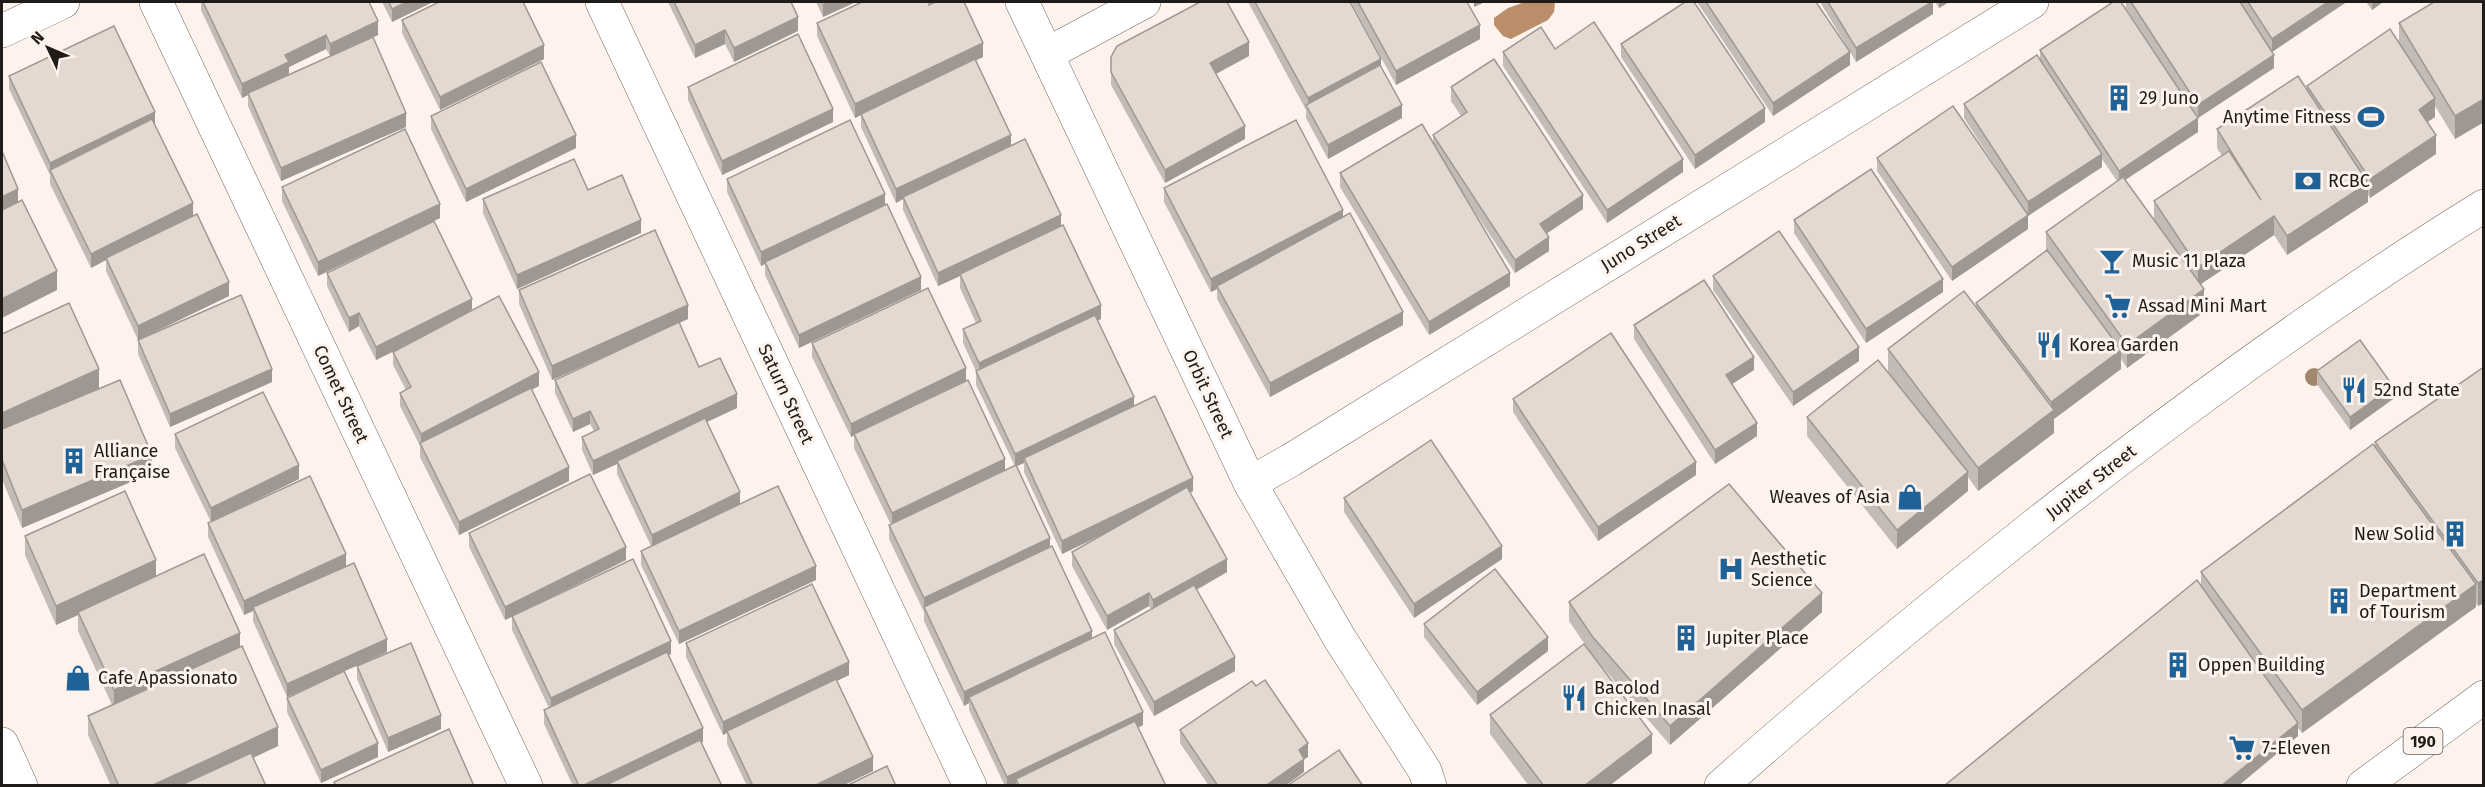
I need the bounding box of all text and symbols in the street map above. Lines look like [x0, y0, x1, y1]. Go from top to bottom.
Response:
north arrow [18, 18, 78, 78]
text: N [27, 28, 48, 48]
building icon: 29 Juno [2104, 83, 2134, 113]
place label: 29 Juno [2139, 87, 2199, 109]
sports icon: Anytime Fitness [2356, 102, 2386, 132]
place label: Anytime Fitness [2223, 106, 2351, 128]
bank icon: RCBC [2293, 166, 2323, 196]
place label: RCBC [2328, 170, 2370, 192]
street label: Juno Street [1597, 209, 1686, 276]
bar icon: Music 11 Plaza [2097, 246, 2127, 276]
place label: Music 11 Plaza [2132, 250, 2246, 272]
supermarket icon: Assad Mini Mart [2103, 291, 2133, 321]
place label: Assad Mini Mart [2138, 295, 2267, 317]
restaurant icon: Korea Garden [2034, 330, 2064, 360]
place label: Korea Garden [2069, 334, 2179, 356]
street label: Saturn Street [753, 341, 819, 448]
street label: Comet Street [309, 342, 373, 447]
street label: Orbit Street [1178, 346, 1238, 442]
restaurant icon: 52nd State [2339, 375, 2369, 405]
place label: 52nd State [2374, 379, 2460, 401]
place label: Alliance Française [94, 440, 170, 483]
street label: Jupiter Street [2042, 440, 2141, 524]
building icon: Alliance Française [59, 446, 89, 476]
shop icon: Weaves of Asia [1895, 482, 1925, 512]
place label: Weaves of Asia [1769, 486, 1890, 508]
building icon: New Solid [2440, 519, 2470, 549]
place label: New Solid [2354, 523, 2435, 545]
place label: Aesthetic Science [1751, 548, 1827, 591]
hospital icon: Aesthetic Science [1716, 554, 1746, 584]
place label: Department of Tourism [2359, 580, 2457, 623]
building icon: Department of Tourism [2324, 586, 2354, 616]
building icon: Jupiter Place [1671, 623, 1701, 653]
place label: Jupiter Place [1706, 627, 1809, 649]
building icon: Oppen Building [2163, 650, 2193, 680]
place label: Oppen Building [2198, 654, 2325, 676]
shop icon: Cafe Apassionato [63, 663, 93, 693]
place label: Cafe Apassionato [98, 667, 238, 689]
place label: Bacolod Chicken Inasal [1594, 677, 1711, 720]
restaurant icon: Bacolod Chicken Inasal [1559, 683, 1589, 713]
road number: 190 [2404, 728, 2442, 754]
supermarket icon: 7-Eleven [2227, 733, 2257, 763]
place label: 7-Eleven [2262, 737, 2331, 759]

